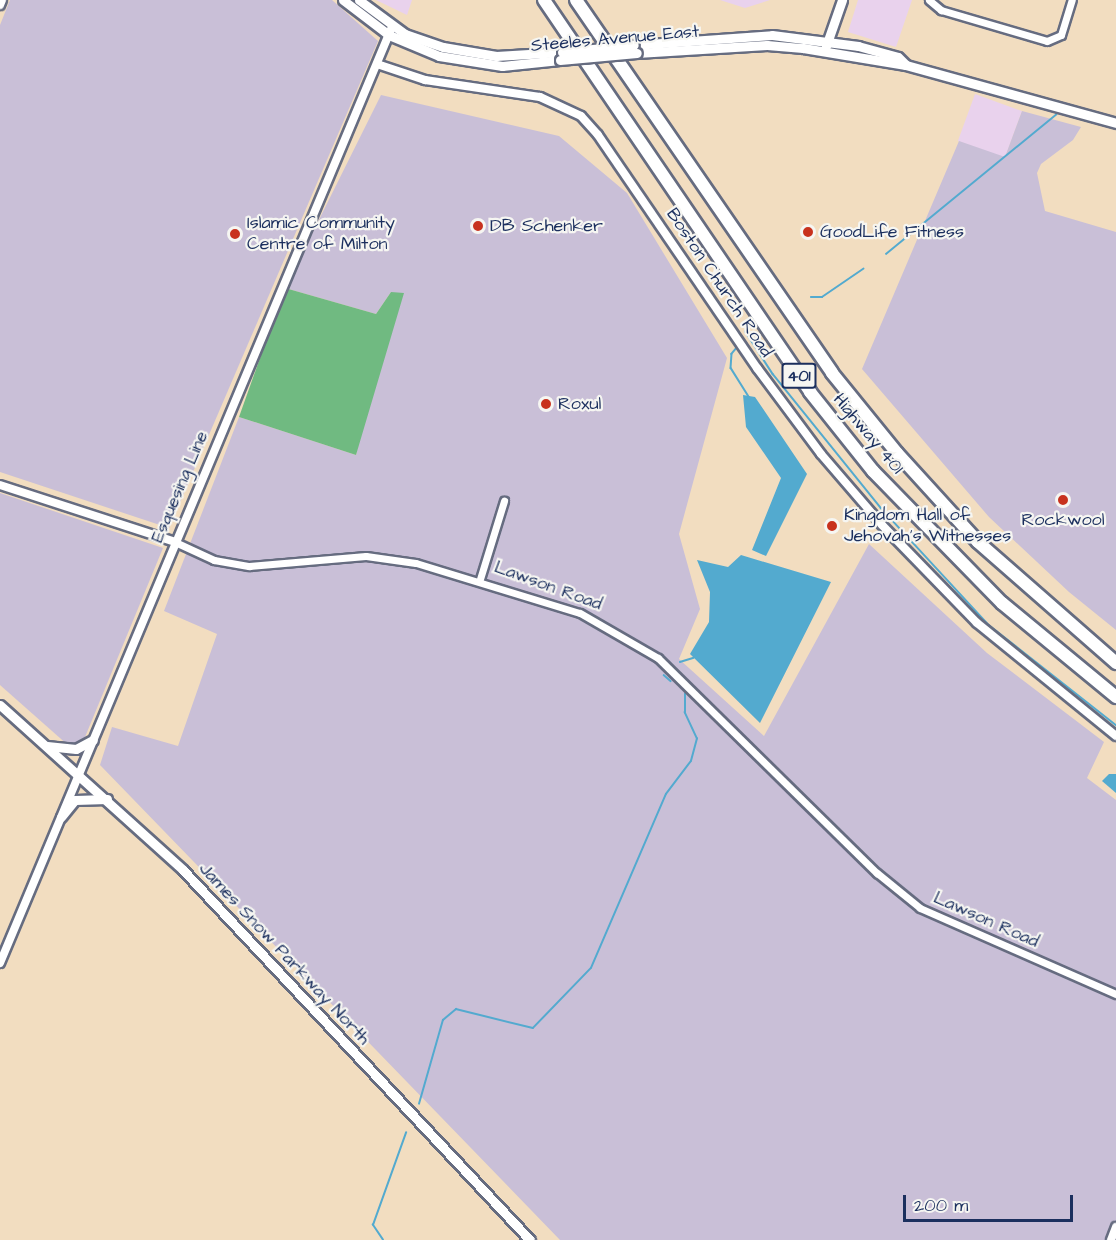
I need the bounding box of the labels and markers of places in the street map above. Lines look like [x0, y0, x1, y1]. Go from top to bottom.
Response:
place label: Islamic Community Centre of Milton [247, 213, 395, 256]
place label: DB Schenker [490, 215, 603, 237]
marker: DB Schenker [471, 219, 485, 233]
place label: GoodLife Fitness [820, 221, 964, 243]
marker: GoodLife Fitness [801, 225, 815, 239]
marker: Islamic Community Centre of Milton [228, 227, 242, 241]
place label: Roxul [558, 393, 601, 415]
marker: Roxul [539, 397, 553, 411]
marker: Rockwool [1056, 493, 1070, 507]
place label: Kingdom Hall of Jehovah's Witnesses [844, 505, 1011, 548]
place label: Rockwool [1021, 509, 1105, 531]
marker: Kingdom Hall of Jehovah's Witnesses [825, 519, 839, 533]

